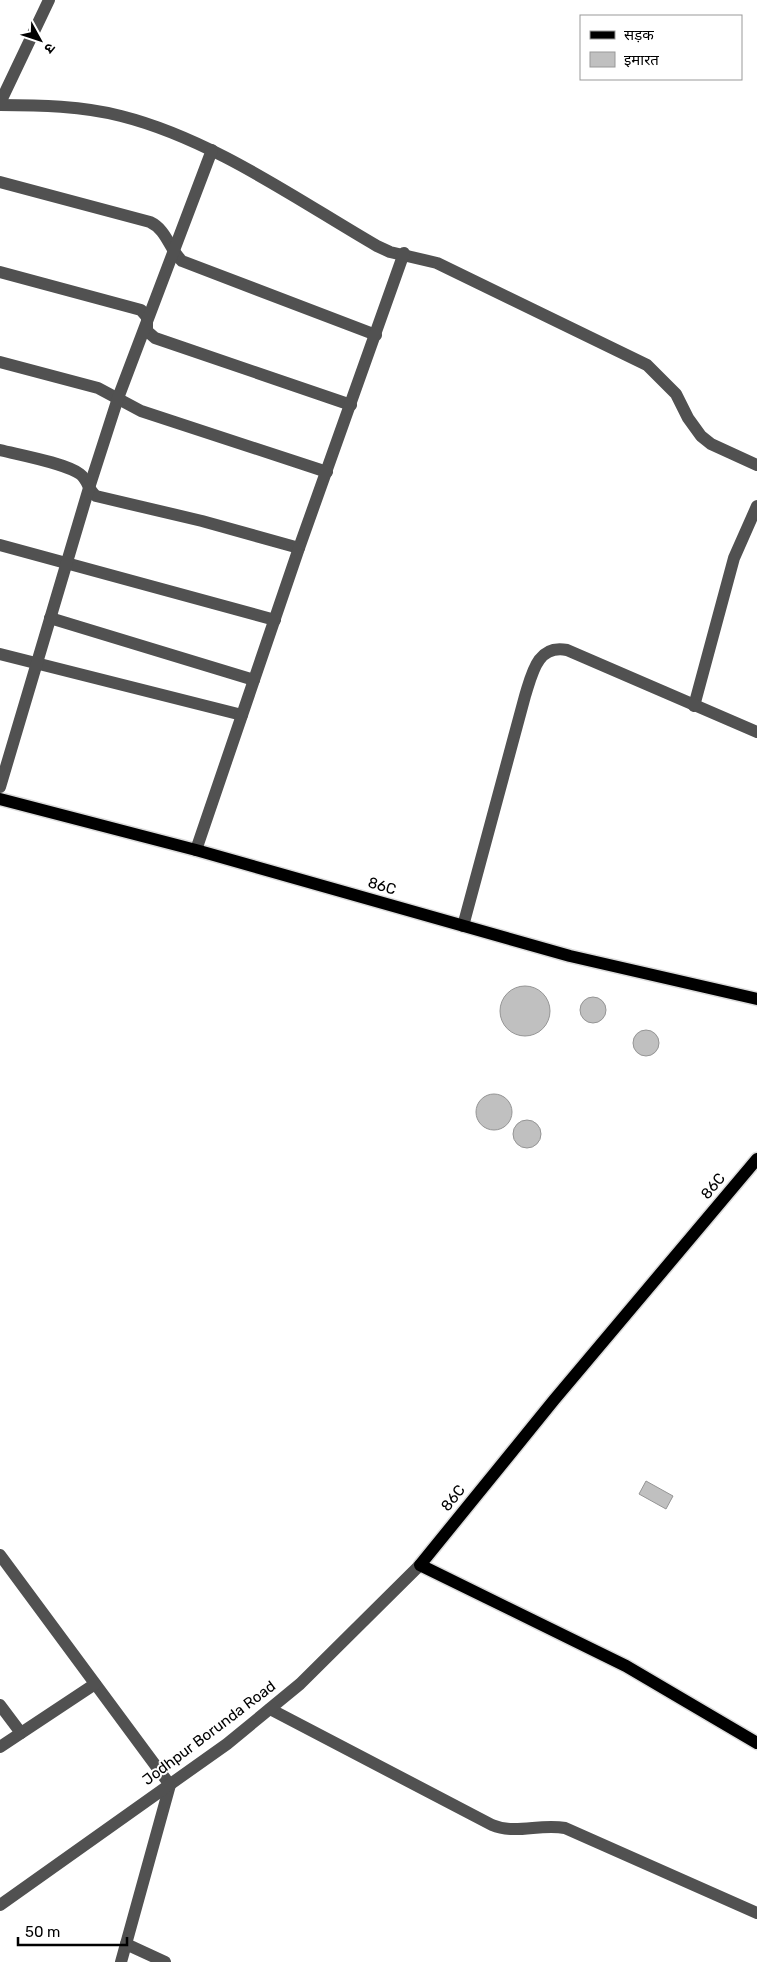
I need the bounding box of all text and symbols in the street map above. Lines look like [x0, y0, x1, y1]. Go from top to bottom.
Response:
north arrow [15, 15, 65, 65]
legend [580, 15, 742, 80]
text: सड़क [624, 26, 654, 44]
text: उ [40, 39, 59, 57]
text: इमारत [624, 51, 659, 69]
street label: 86C [366, 873, 398, 899]
street label: 86C [697, 1169, 729, 1203]
street label: 86C [437, 1481, 469, 1515]
street label: Jodhpur Borunda Road [139, 1677, 279, 1789]
scale bar [18, 1914, 126, 1946]
text: 50 m [25, 1923, 60, 1941]

